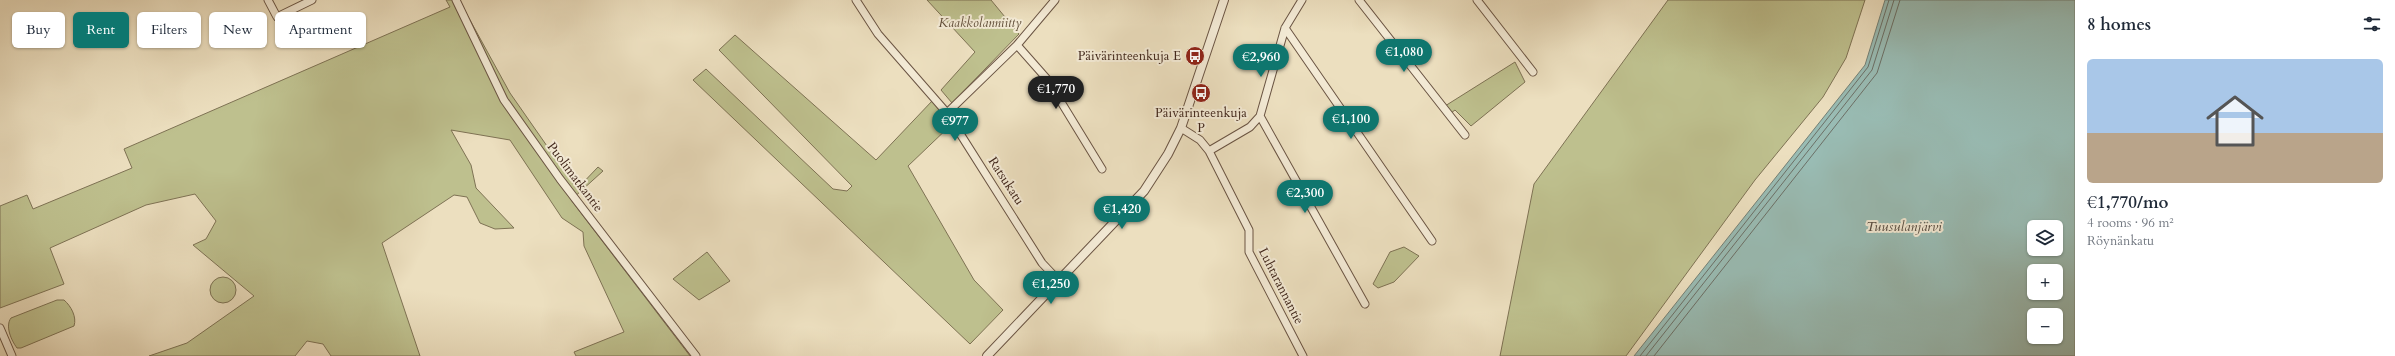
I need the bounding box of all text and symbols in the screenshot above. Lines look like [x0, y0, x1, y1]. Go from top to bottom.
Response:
chip: Buy [12, 12, 65, 48]
chip: Rent [73, 12, 129, 48]
chip: Filters [137, 12, 201, 48]
chip: New [209, 12, 267, 48]
chip: Apartment [275, 12, 366, 48]
text: 8 homes [2087, 13, 2151, 36]
icon: filters [2361, 13, 2383, 35]
park label: Kaakkolanniitty [938, 14, 1022, 32]
pin: €1,080 [1371, 39, 1437, 73]
text: €1,080 [1385, 43, 1423, 61]
pin: €2,960 [1228, 44, 1294, 78]
bus stop icon: Päivärinteenkuja E [1184, 45, 1206, 67]
place label: Päivärinteenkuja E [1078, 47, 1181, 65]
text: €2,960 [1242, 48, 1280, 66]
pin: €1,770 [1023, 76, 1089, 110]
text: €1,770 [1037, 80, 1075, 98]
bus stop icon: Päivärinteenkuja P [1190, 82, 1212, 104]
icon: home [2199, 85, 2271, 157]
place label: Päivärinteenkuja P [1155, 104, 1247, 137]
pin: €1,100 [1318, 106, 1384, 140]
pin: €977 [931, 108, 979, 142]
text: €1,100 [1332, 110, 1370, 128]
text: €977 [941, 112, 969, 130]
street label: Puolimatkantie [543, 138, 607, 216]
street label: Ratsukatu [984, 153, 1028, 209]
pin: €2,300 [1272, 180, 1338, 214]
text: €2,300 [1286, 184, 1324, 202]
text: €1,770/mo [2087, 191, 2169, 214]
pin: €1,420 [1089, 196, 1155, 230]
text: €1,420 [1103, 200, 1141, 218]
text: 4 rooms · 96 m² [2087, 214, 2174, 232]
water label: Tuusulanjärvi [1866, 217, 1942, 236]
map controls [2027, 220, 2063, 344]
button: layers [2027, 220, 2063, 256]
text: Röynänkatu [2087, 232, 2154, 250]
street label: Luhtarannantie [1254, 245, 1308, 327]
button: + [2027, 264, 2063, 300]
pin: €1,250 [1018, 271, 1084, 305]
text: €1,250 [1032, 275, 1070, 293]
button: − [2027, 308, 2063, 344]

